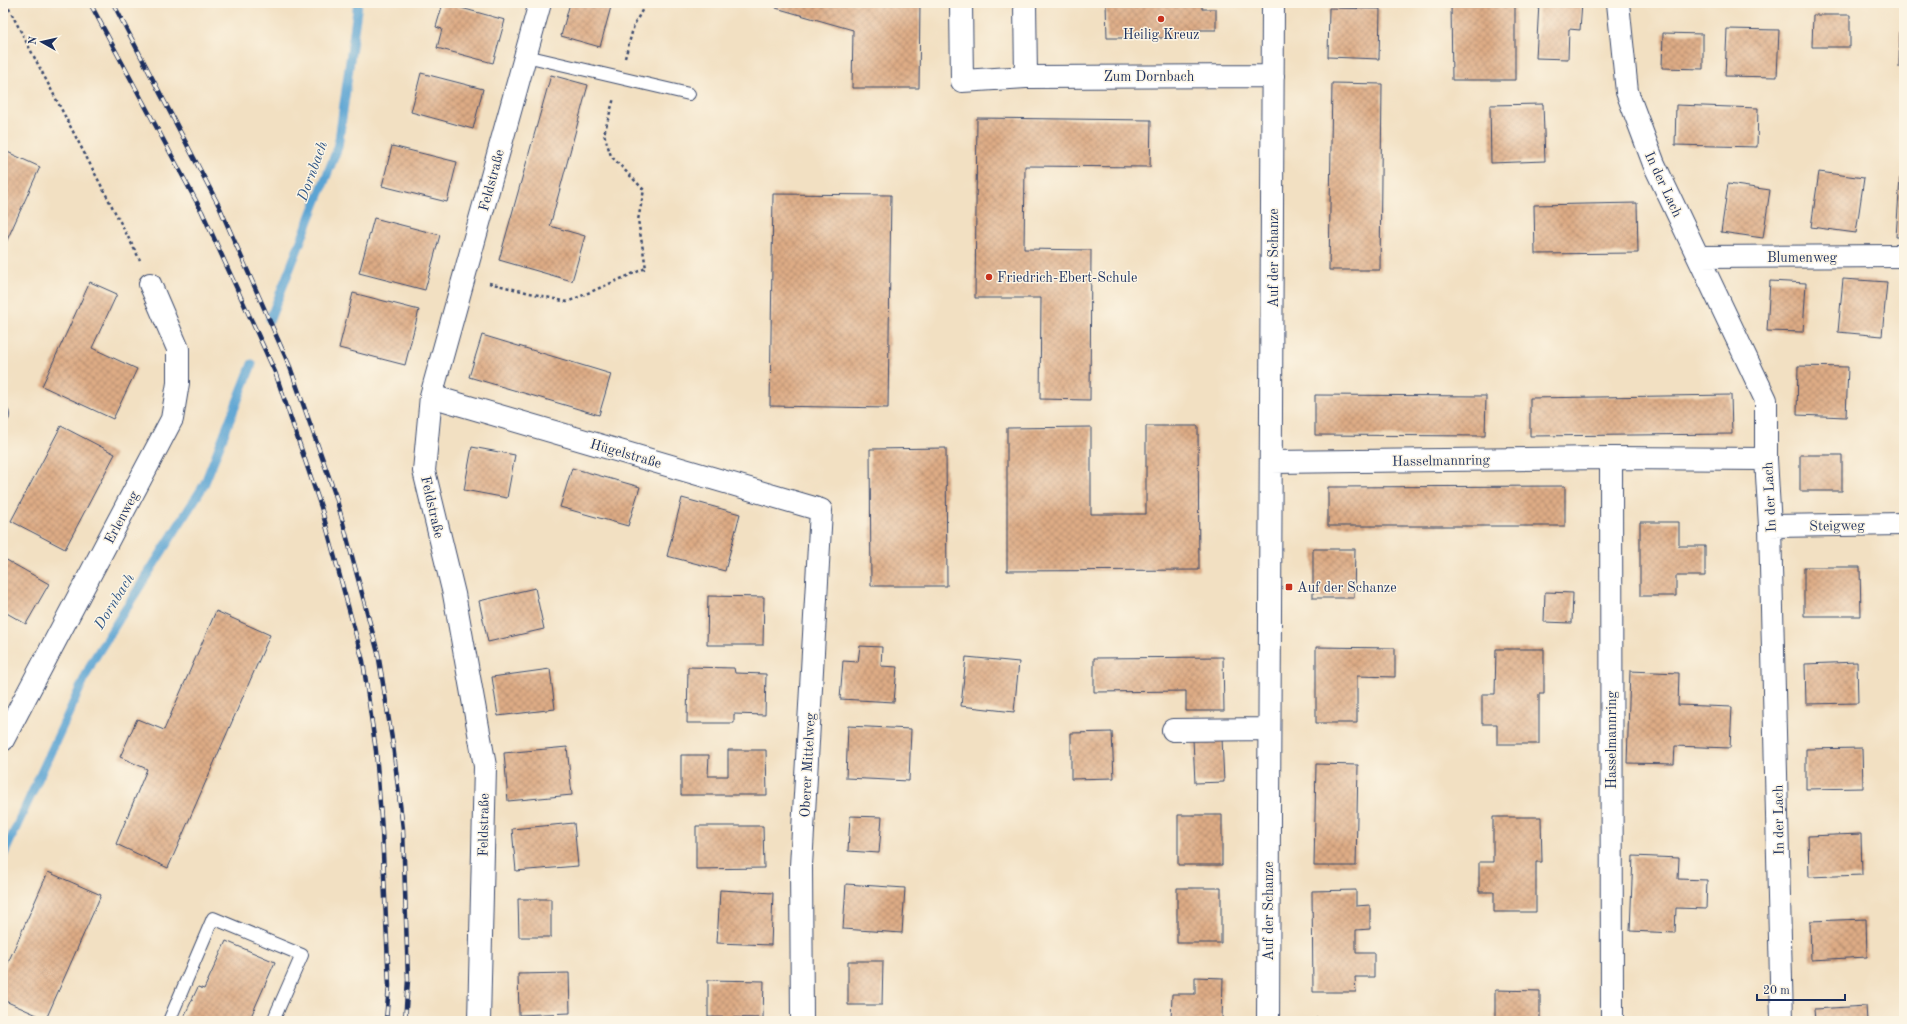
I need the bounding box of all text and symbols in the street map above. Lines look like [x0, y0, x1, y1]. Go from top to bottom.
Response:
marker: Heilig Kreuz [1156, 14, 1166, 24]
north arrow [22, 22, 62, 62]
place label: Heilig Kreuz [1123, 28, 1199, 42]
text: N [28, 35, 40, 46]
street label: Zum Dornbach [1104, 70, 1195, 84]
water label: Dornbach [295, 139, 331, 204]
street label: Feldstraße [477, 148, 507, 213]
street label: In der Lach [1642, 150, 1684, 220]
street label: Auf der Schanze [1267, 208, 1281, 308]
street label: Blumenweg [1767, 251, 1838, 265]
place label: Friedrich-Ebert-Schule [997, 271, 1137, 285]
marker: Friedrich-Ebert-Schule [984, 272, 994, 282]
street label: Hügelstraße [588, 437, 663, 471]
street label: Hasselmannring [1392, 453, 1491, 469]
street label: In der Lach [1761, 461, 1779, 532]
street label: Feldstraße [418, 475, 446, 540]
street label: Erlenweg [102, 488, 142, 546]
street label: Steigweg [1809, 519, 1865, 533]
water label: Dornbach [92, 571, 138, 633]
place label: Auf der Schanze [1297, 581, 1397, 595]
marker: Auf der Schanze [1284, 582, 1294, 592]
street label: Hasselmannring [1605, 691, 1619, 789]
street label: Oberer Mittelweg [798, 712, 818, 818]
street label: In der Lach [1771, 784, 1787, 855]
street label: Feldstraße [476, 793, 492, 857]
street label: Auf der Schanze [1262, 861, 1276, 961]
scale bar [1757, 976, 1845, 1002]
text: 20 m [1763, 985, 1790, 997]

